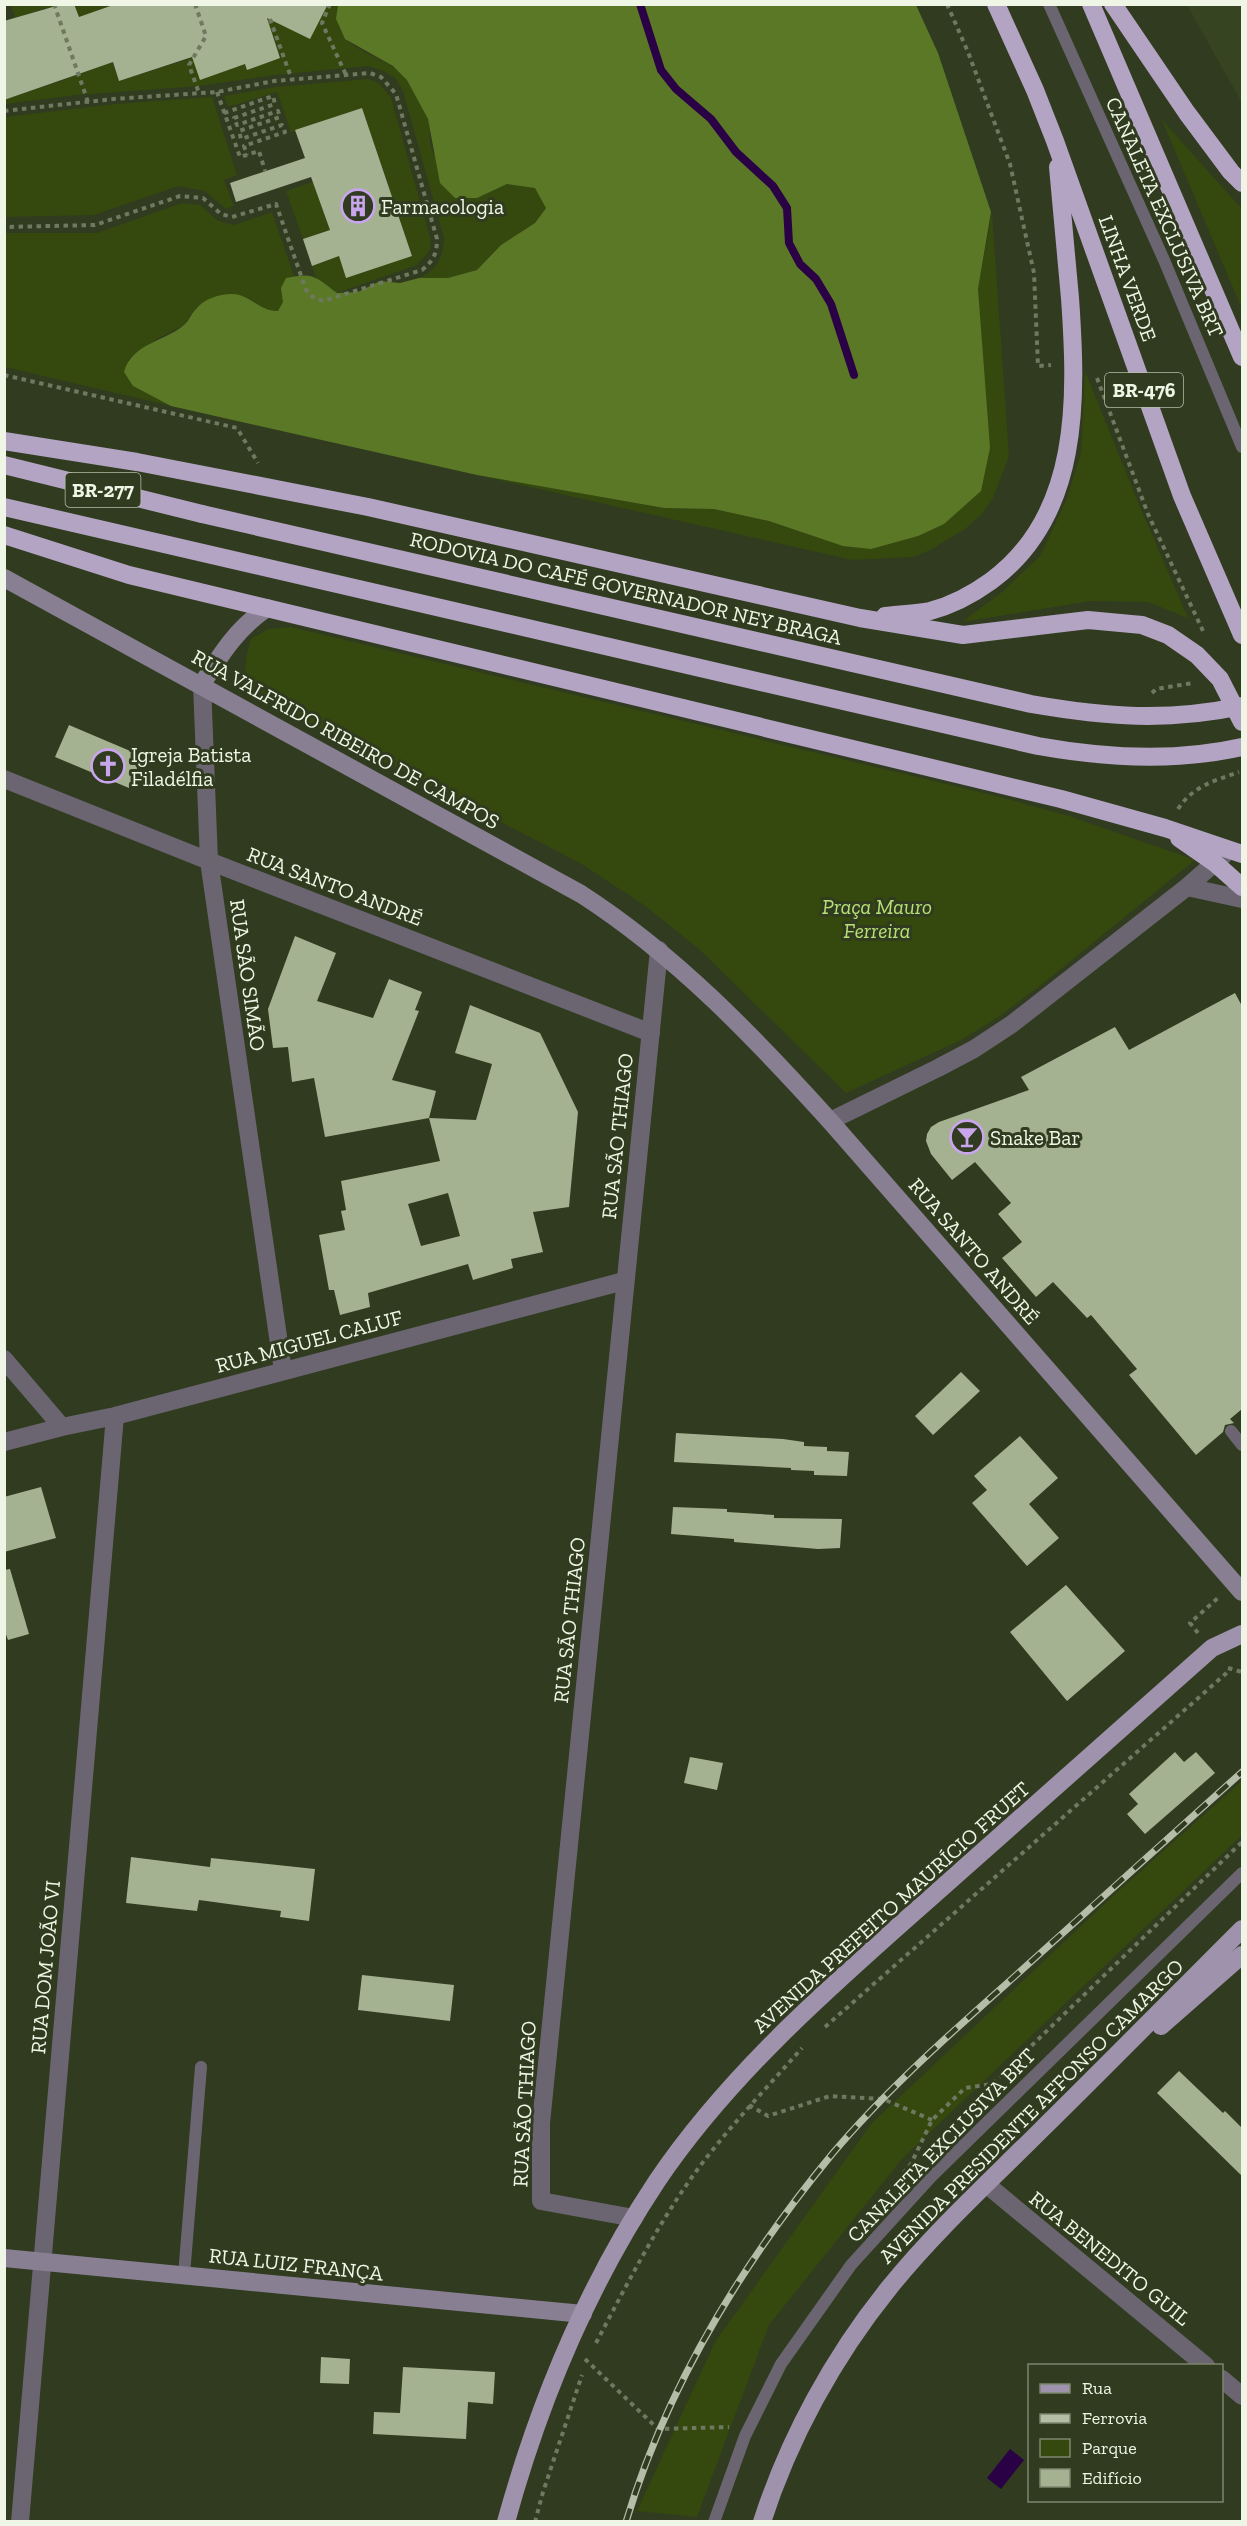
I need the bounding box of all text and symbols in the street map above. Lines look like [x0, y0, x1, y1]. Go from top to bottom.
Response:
street label: CANALETA EXCLUSIVA BRT [1101, 93, 1229, 341]
building icon: Farmacologia [340, 188, 376, 224]
place label: Farmacologia [381, 194, 504, 219]
street label: LINHA VERDE [1094, 212, 1162, 344]
road number: BR-476 [1105, 373, 1183, 407]
road number: BR-277 [66, 473, 140, 507]
street label: RODOVIA DO CAFÉ GOVERNADOR NEY BRAGA [408, 526, 845, 650]
street label: RUA VALFRIDO RIBEIRO DE CAMPOS [188, 644, 504, 834]
place label: Igreja Batista Filadélfia [131, 742, 251, 791]
church icon: Igreja Batista Filadélfia [90, 748, 126, 784]
street label: RUA SANTO ANDRÉ [244, 841, 426, 931]
park label: Praça Mauro Ferreira [822, 894, 932, 943]
street label: RUA SÃO SIMÃO [225, 897, 271, 1053]
street label: RUA SÃO THIAGO [596, 1052, 638, 1220]
bar icon: Snake Bar [949, 1119, 985, 1155]
place label: Snake Bar [990, 1125, 1080, 1150]
street label: RUA SANTO ANDRÉ [904, 1173, 1044, 1329]
street label: RUA MIGUEL CALUF [213, 1304, 405, 1378]
street label: RUA SÃO THIAGO [548, 1536, 590, 1704]
street label: AVENIDA PREFEITO MAURÍCIO FRUET [747, 1776, 1035, 2038]
street label: RUA DOM JOÃO VI [25, 1879, 65, 2055]
street label: AVENIDA PRESIDENTE AFFONSO CAMARGO [874, 1954, 1188, 2268]
street label: RUA SÃO THIAGO [507, 2020, 541, 2188]
street label: CANALETA EXCLUSIVA BRT [842, 2043, 1040, 2247]
street label: RUA BENEDITO GUIL [1025, 2186, 1196, 2331]
street label: RUA LUIZ FRANÇA [208, 2242, 385, 2286]
legend [1028, 2364, 1223, 2502]
text: Rua [1082, 2377, 1112, 2399]
text: Ferrovia [1082, 2407, 1147, 2429]
text: Parque [1082, 2437, 1137, 2459]
text: Edifício [1082, 2467, 1142, 2489]

